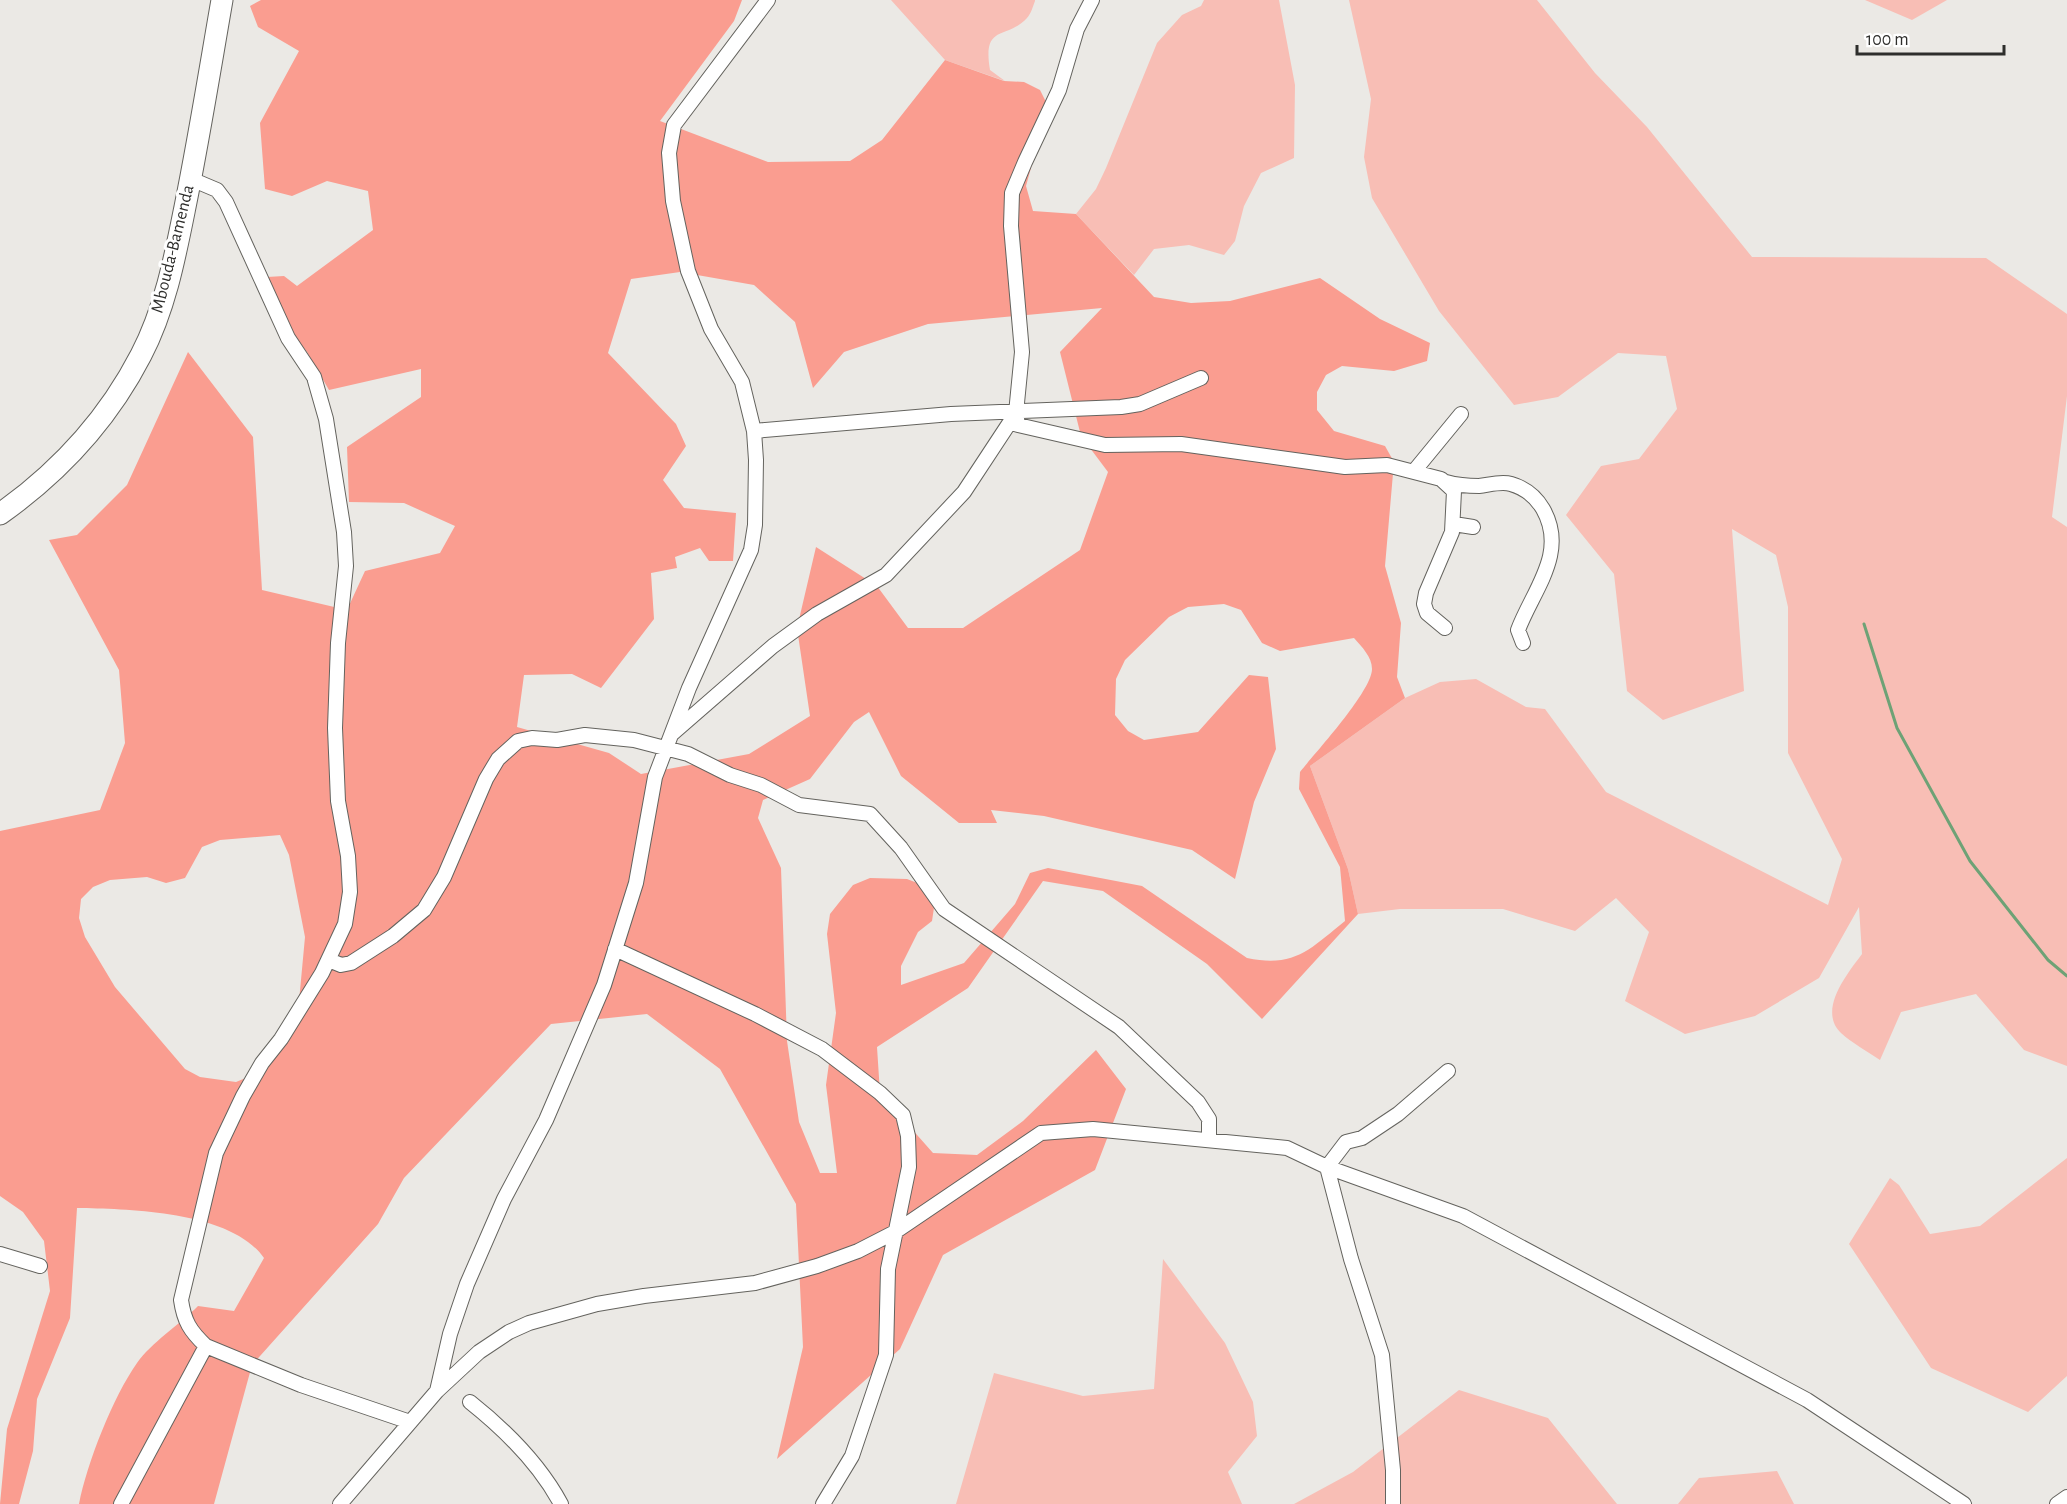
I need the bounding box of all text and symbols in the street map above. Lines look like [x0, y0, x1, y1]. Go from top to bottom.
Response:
scale bar [1857, 18, 2004, 56]
text: 100 m [1866, 31, 1909, 49]
street label: Mbouda-Bamenda [148, 183, 198, 315]

